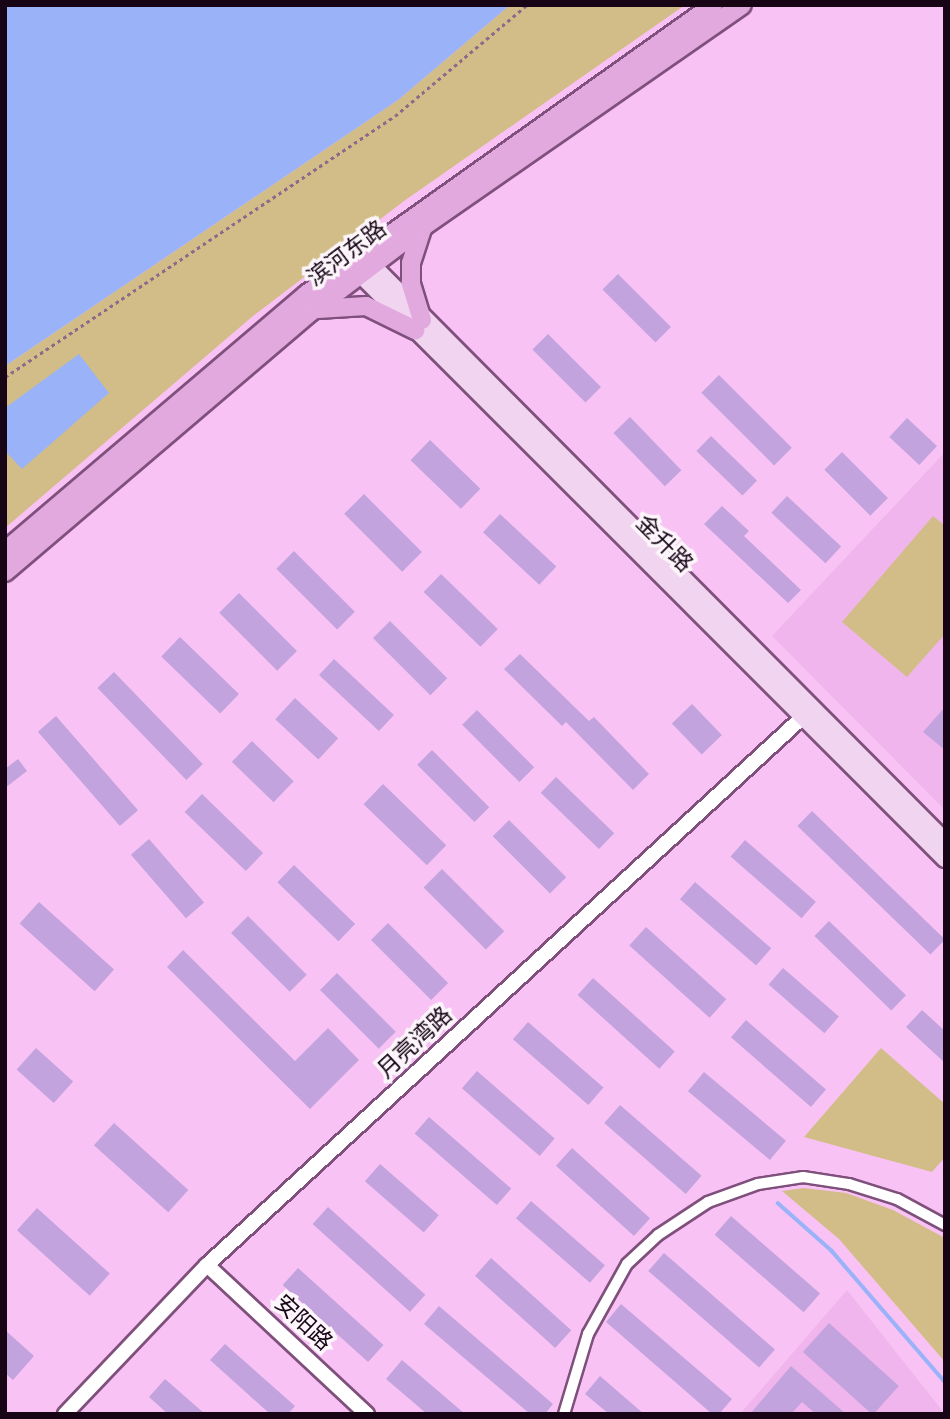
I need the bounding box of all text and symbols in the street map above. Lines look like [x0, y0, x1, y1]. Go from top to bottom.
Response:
street label: 滨河东路 [302, 215, 392, 293]
street label: 金升路 [630, 510, 698, 578]
street label: 月亮湾路 [372, 1002, 458, 1084]
street label: 安阳路 [268, 1289, 338, 1357]

